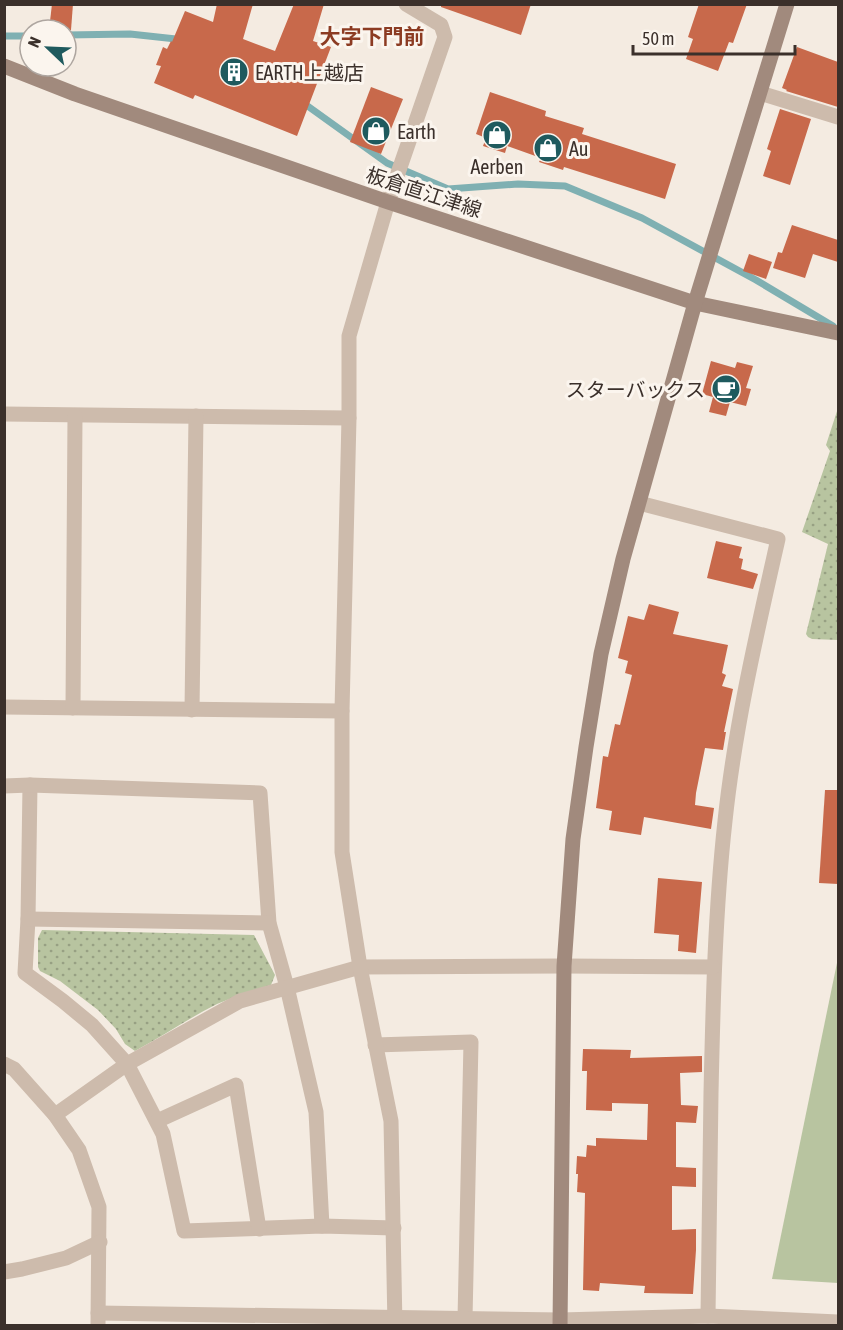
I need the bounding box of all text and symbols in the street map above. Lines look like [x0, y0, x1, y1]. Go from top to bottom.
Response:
north arrow [18, 18, 78, 78]
scale bar [633, 18, 795, 56]
district label: 大字下門前 [320, 24, 425, 48]
text: 50 m [642, 28, 674, 49]
text: N [24, 34, 44, 50]
building icon: EARTH上越店 [218, 56, 250, 88]
place label: EARTH上越店 [255, 61, 364, 84]
shop icon: Earth [360, 115, 392, 147]
shop icon: Aerben [481, 119, 513, 151]
place label: Earth [397, 120, 436, 143]
shop icon: Au [532, 132, 564, 164]
place label: Au [569, 137, 588, 160]
place label: Aerben [470, 155, 524, 178]
street label: 板倉直江津線 [363, 163, 485, 221]
cafe icon: スターバックス [710, 373, 742, 405]
place label: スターバックス [566, 378, 705, 401]

